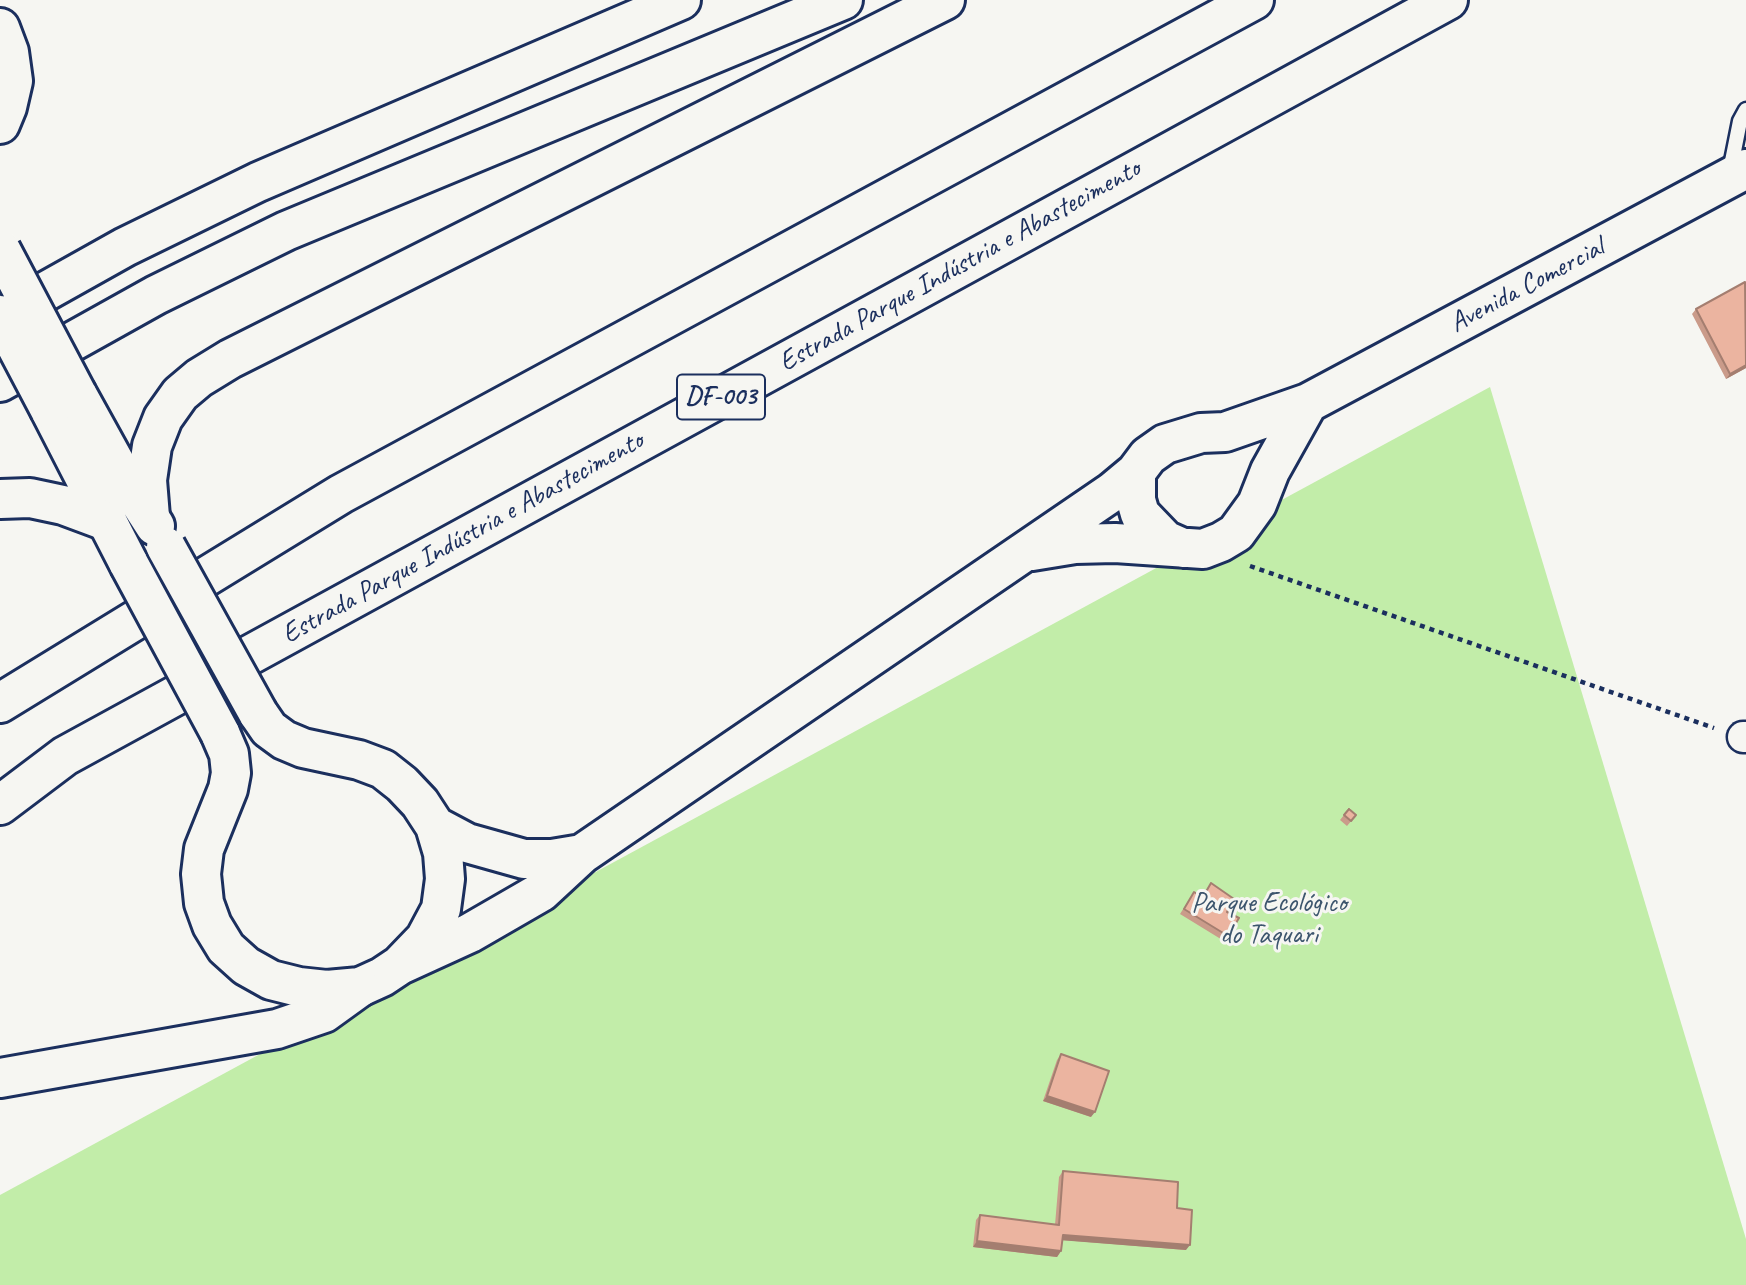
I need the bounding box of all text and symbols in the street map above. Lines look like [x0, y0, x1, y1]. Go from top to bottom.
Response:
street label: Estrada Parque Indústria e Abastecimento [773, 152, 1147, 380]
street label: Avenida Comercial [1444, 231, 1610, 341]
road number: DF-003 [677, 374, 765, 420]
street label: Estrada Parque Indústria e Abastecimento [276, 424, 650, 652]
park label: Parque Ecológico do Taquari [1191, 887, 1347, 953]

